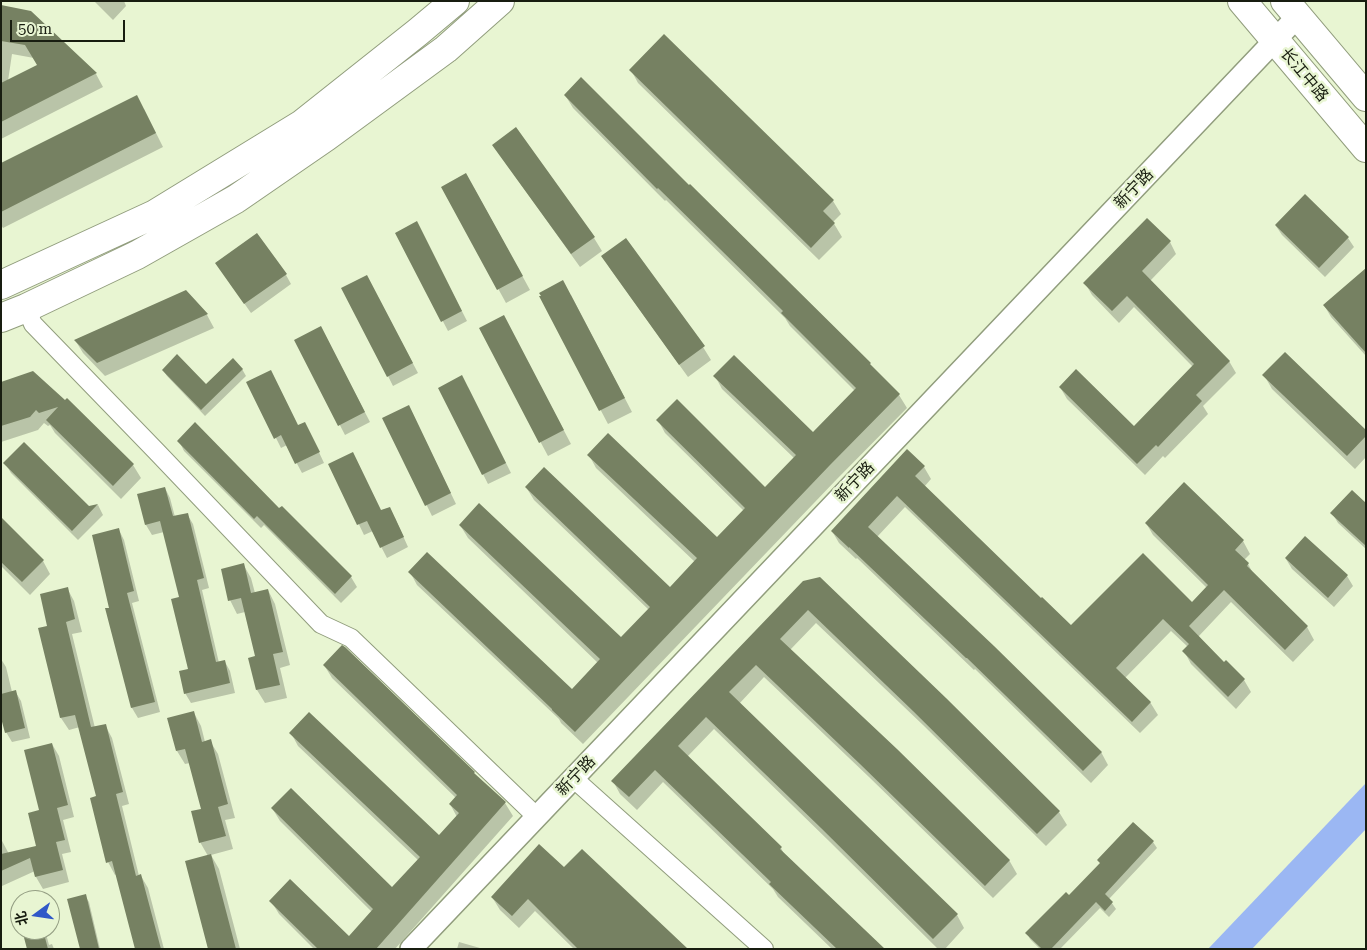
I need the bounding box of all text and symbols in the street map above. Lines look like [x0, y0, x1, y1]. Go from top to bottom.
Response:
scale bar [12, 10, 128, 42]
text: 50 m [18, 20, 52, 38]
street label: 长江中路 [1276, 44, 1332, 106]
street label: 新宁路 [1110, 165, 1158, 213]
street label: 新宁路 [831, 458, 879, 506]
street label: 新宁路 [552, 752, 600, 800]
north arrow [10, 890, 60, 940]
text: 北 [12, 910, 31, 927]

